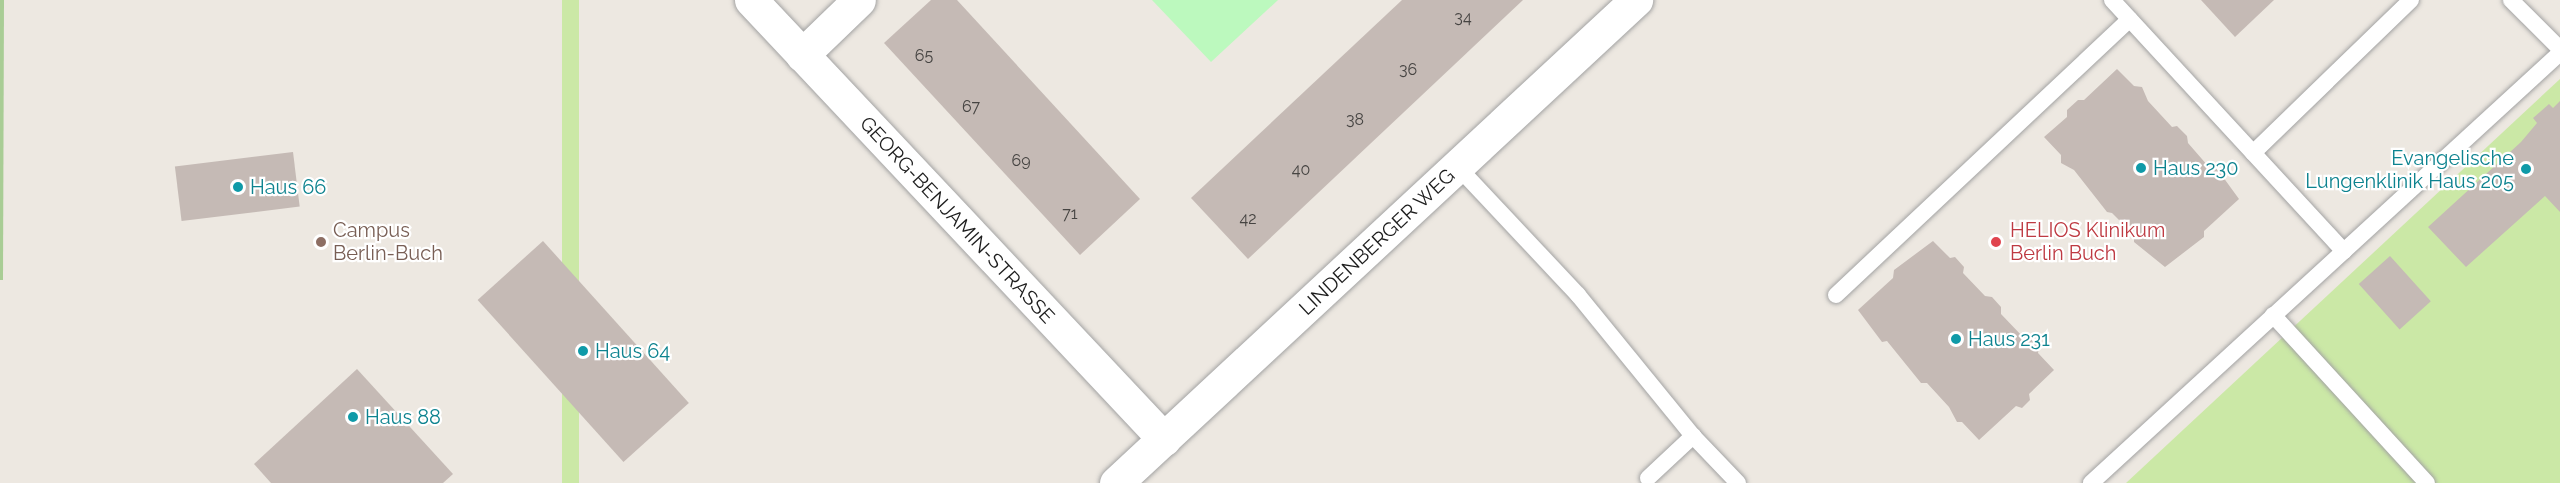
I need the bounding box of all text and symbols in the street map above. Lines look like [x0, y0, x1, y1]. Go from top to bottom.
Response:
house number: 34 [1454, 8, 1472, 28]
house number: 65 [915, 46, 933, 66]
house number: 36 [1399, 60, 1417, 80]
house number: 67 [962, 97, 980, 117]
house number: 38 [1346, 110, 1364, 130]
street label: GEORG-BENJAMIN-STRASSE [855, 112, 1059, 328]
place label: Evangelische Lungenklinik Haus 205 [2305, 146, 2514, 193]
house number: 69 [1011, 151, 1031, 171]
place label: Haus 230 [2153, 156, 2239, 180]
house number: 40 [1292, 160, 1310, 180]
marker: Haus 230 [2134, 161, 2148, 175]
marker: Evangelische Lungenklinik Haus 205 [2519, 162, 2533, 176]
street label: LINDENBERGER WEG [1294, 164, 1460, 320]
place label: Haus 66 [250, 175, 326, 199]
marker: Haus 66 [231, 180, 245, 194]
house number: 71 [1062, 204, 1078, 224]
house number: 42 [1239, 209, 1257, 229]
place label: Campus Berlin-Buch [333, 219, 443, 266]
place label: HELIOS Klinikum Berlin Buch [2010, 219, 2165, 266]
marker: HELIOS Klinikum Berlin Buch [1987, 233, 2005, 251]
marker: Campus Berlin-Buch [314, 235, 328, 249]
place label: Haus 231 [1968, 327, 2050, 351]
marker: Haus 231 [1949, 332, 1963, 346]
place label: Haus 64 [595, 339, 670, 363]
marker: Haus 64 [576, 344, 590, 358]
place label: Haus 88 [365, 405, 441, 429]
marker: Haus 88 [346, 410, 360, 424]

